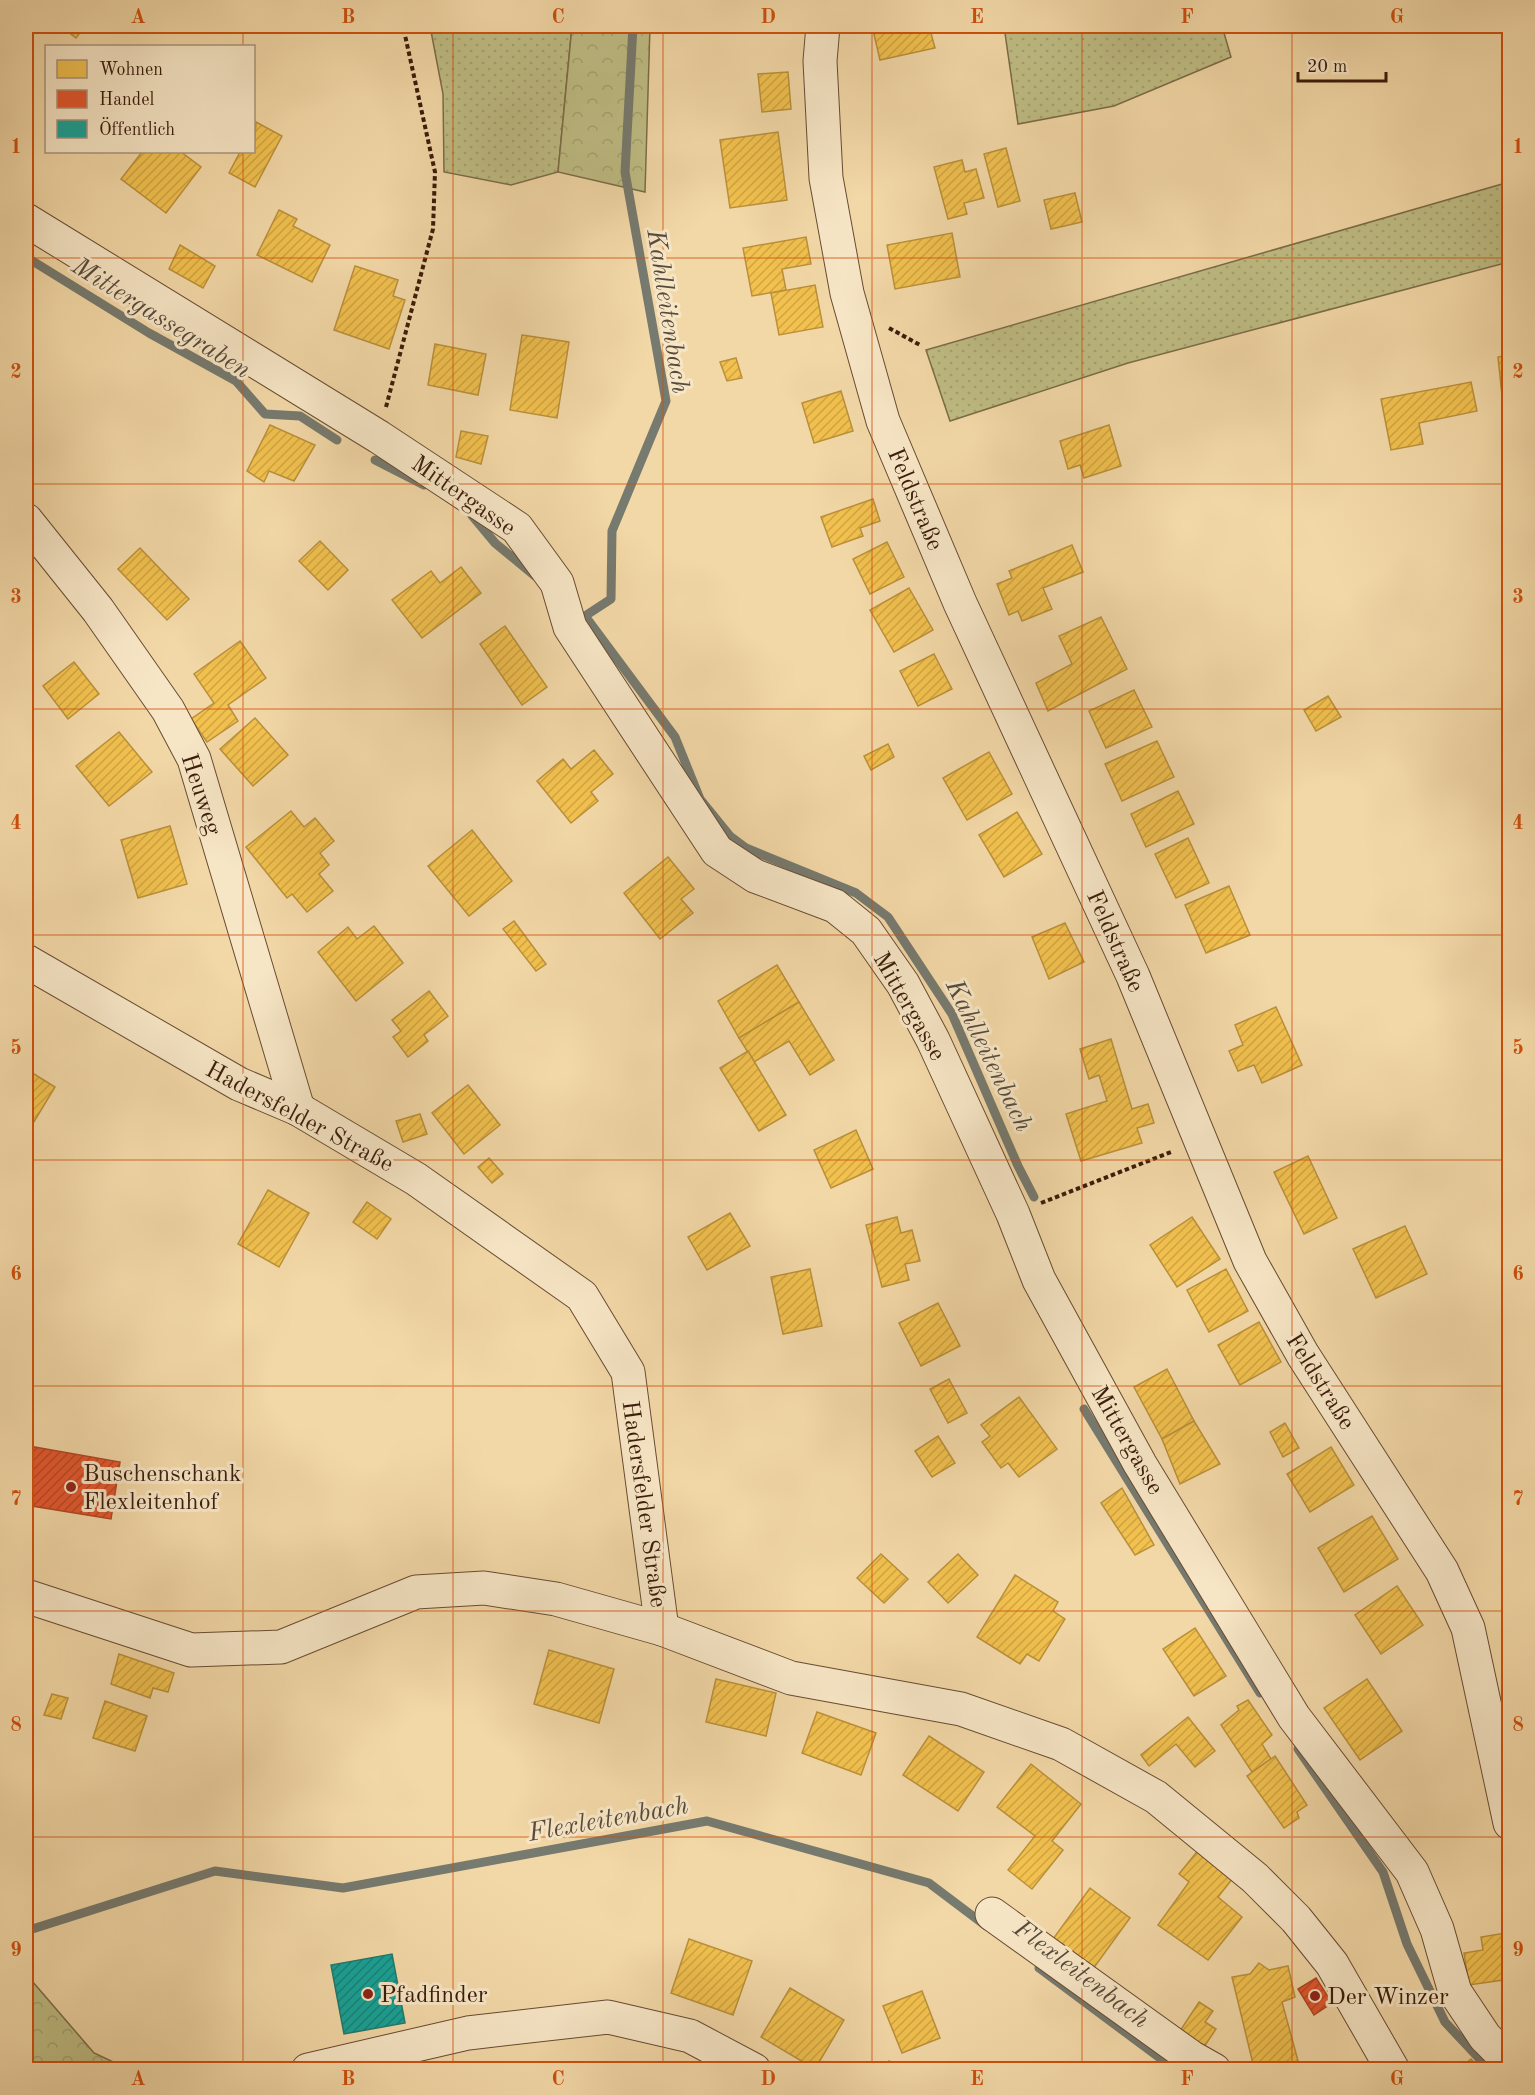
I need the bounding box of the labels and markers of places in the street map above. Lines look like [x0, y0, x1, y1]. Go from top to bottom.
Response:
place label: Buschenschank Flexleitenhof [83, 1463, 242, 1515]
marker: Buschenschank Flexleitenhof [64, 1480, 78, 1494]
place label: Pfadfinder [380, 1984, 488, 2008]
place label: Der Winzer [1327, 1986, 1449, 2010]
marker: Pfadfinder [361, 1987, 375, 2001]
marker: Der Winzer [1308, 1989, 1322, 2003]

